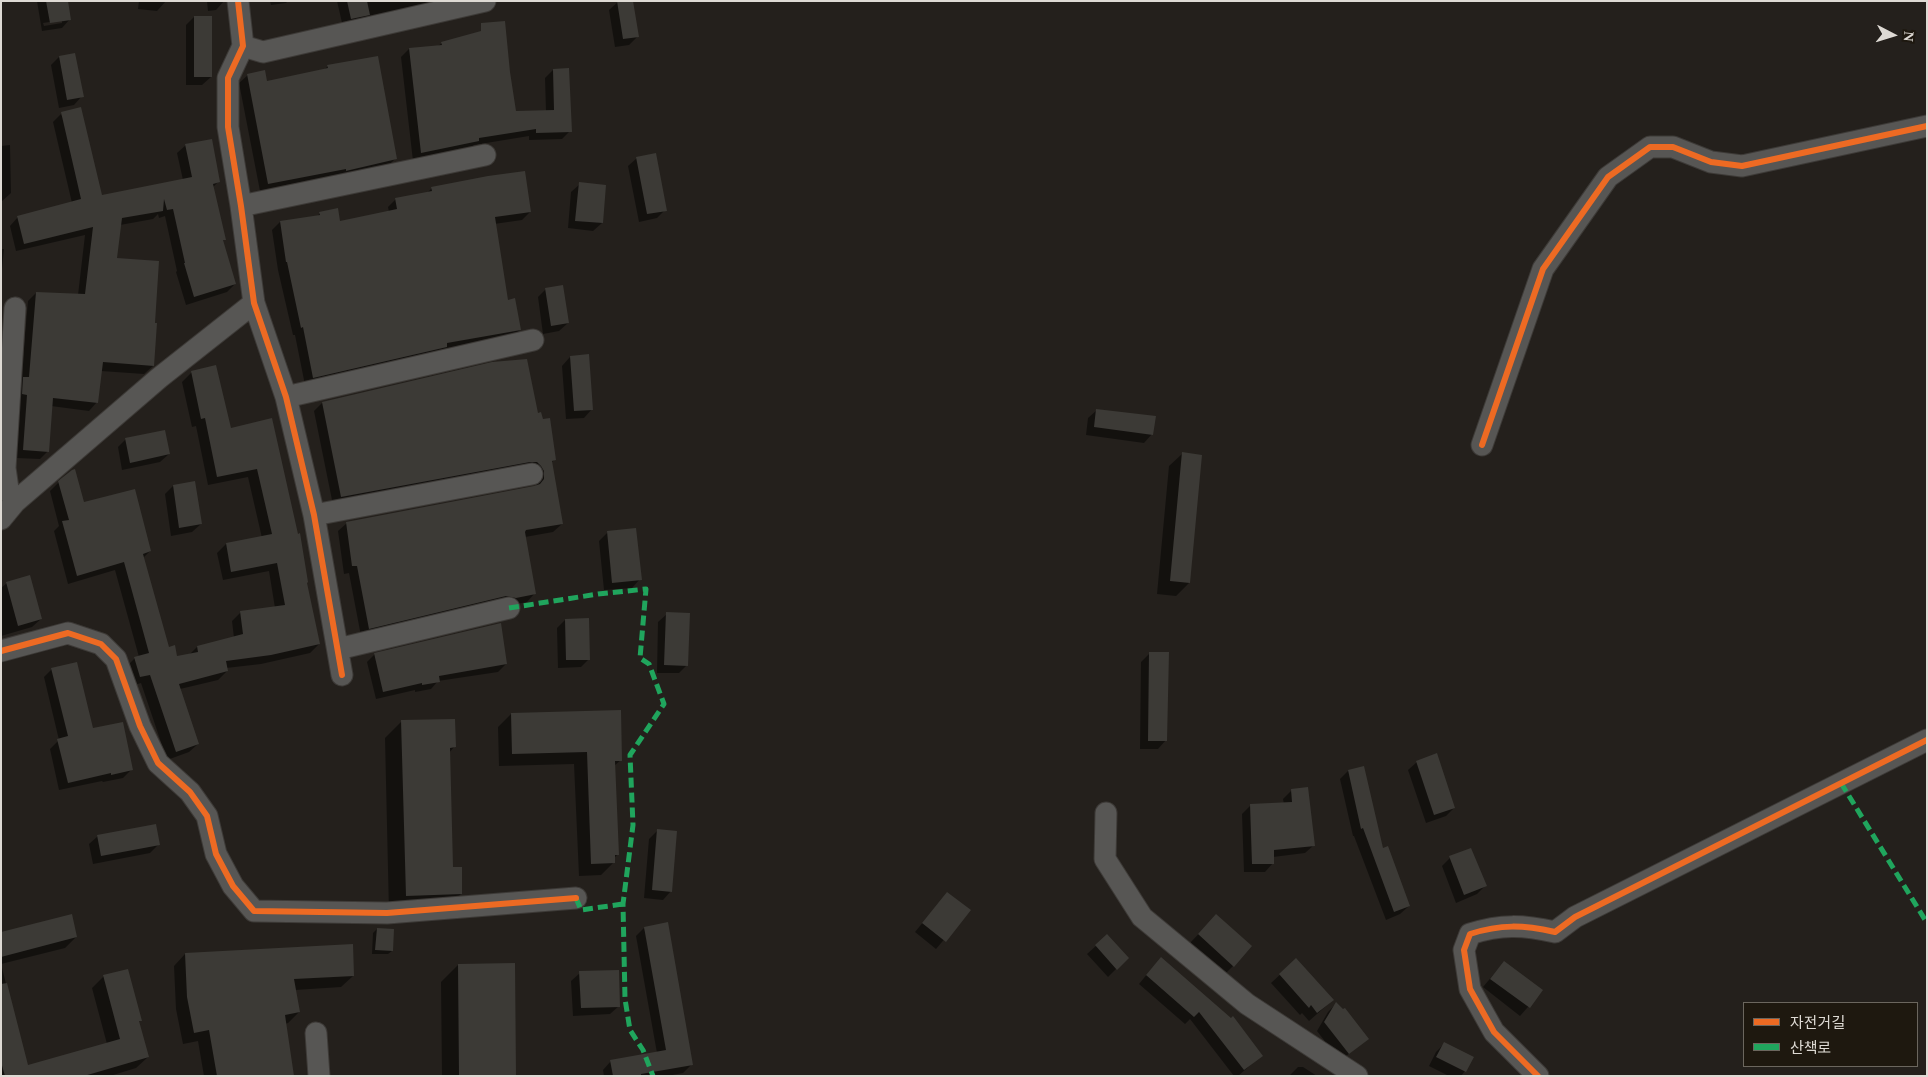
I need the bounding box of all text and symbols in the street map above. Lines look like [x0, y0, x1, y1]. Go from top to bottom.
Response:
north arrow [1868, 10, 1918, 60]
text: N [1901, 31, 1916, 42]
legend [1743, 1002, 1918, 1067]
text: 자전거길 [1790, 1015, 1845, 1031]
text: 산책로 [1790, 1040, 1831, 1056]

